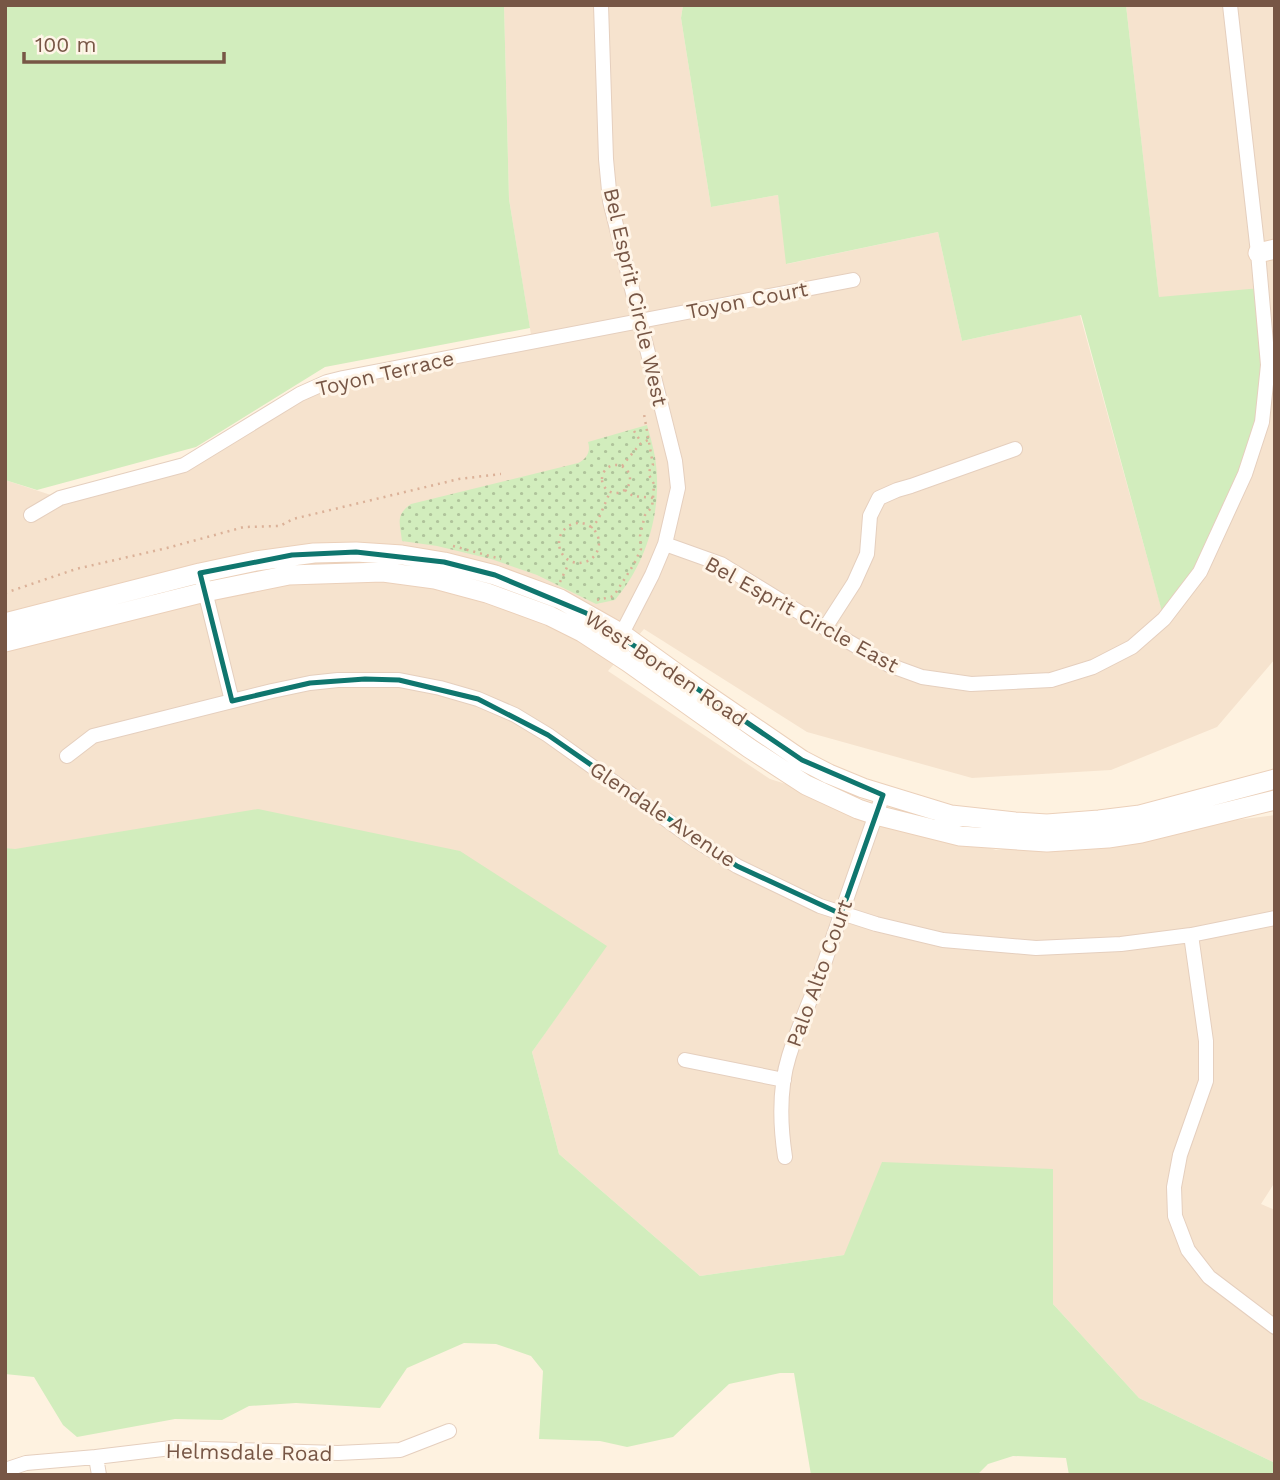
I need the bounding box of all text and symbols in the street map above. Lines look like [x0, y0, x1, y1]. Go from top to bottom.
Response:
scale bar [24, 21, 224, 65]
text: 100 m [35, 32, 97, 57]
street label: Bel Esprit Circle West [599, 186, 673, 409]
street label: Toyon Court [684, 276, 810, 324]
street label: Toyon Terrace [314, 345, 456, 401]
street label: Bel Esprit Circle East [701, 550, 903, 678]
street label: West Borden Road [580, 605, 752, 731]
street label: Glendale Avenue [585, 756, 741, 872]
street label: Palo Alto Court [781, 896, 857, 1050]
street label: Helmsdale Road [165, 1438, 333, 1466]

